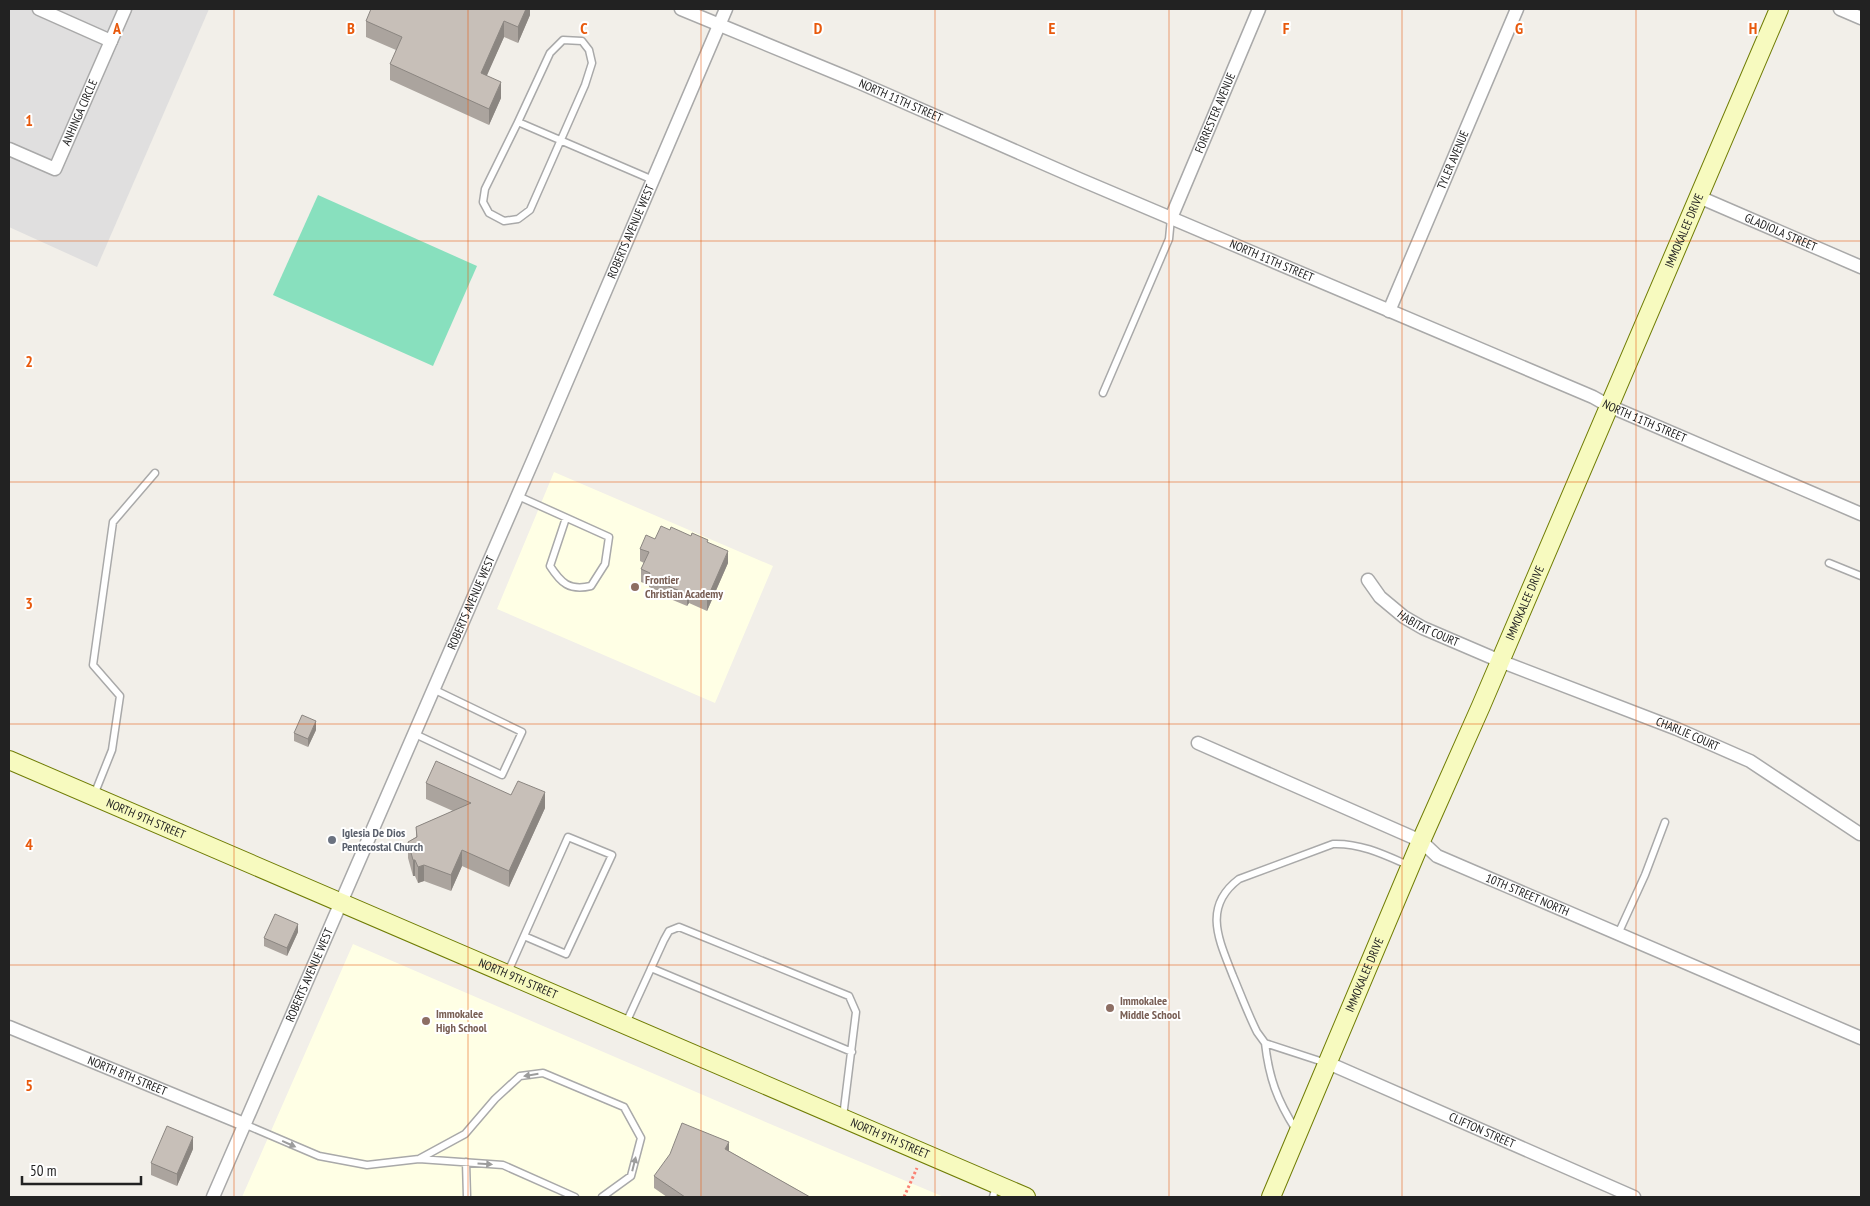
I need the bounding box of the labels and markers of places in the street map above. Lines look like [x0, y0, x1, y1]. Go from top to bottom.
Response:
place label: Frontier Christian Academy [645, 572, 723, 601]
marker: Frontier Christian Academy [629, 581, 641, 593]
place label: Iglesia De Dios Pentecostal Church [342, 825, 423, 854]
marker: Iglesia De Dios Pentecostal Church [326, 834, 338, 846]
place label: Immokalee Middle School [1120, 993, 1180, 1022]
marker: Immokalee Middle School [1104, 1002, 1116, 1014]
place label: Immokalee High School [436, 1006, 487, 1035]
marker: Immokalee High School [420, 1015, 432, 1027]

